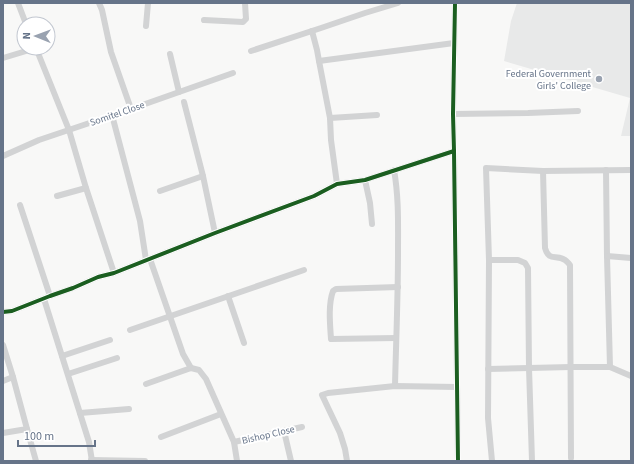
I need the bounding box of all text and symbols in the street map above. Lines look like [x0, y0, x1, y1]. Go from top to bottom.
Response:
north arrow [16, 16, 56, 56]
text: N [19, 32, 34, 40]
place label: Federal Government Girls' College [506, 67, 592, 93]
marker: Federal Government Girls' College [594, 74, 604, 84]
street label: Somitel Close [88, 98, 147, 130]
scale bar [18, 422, 95, 448]
street label: Bishop Close [240, 422, 296, 448]
text: 100 m [24, 428, 54, 445]

